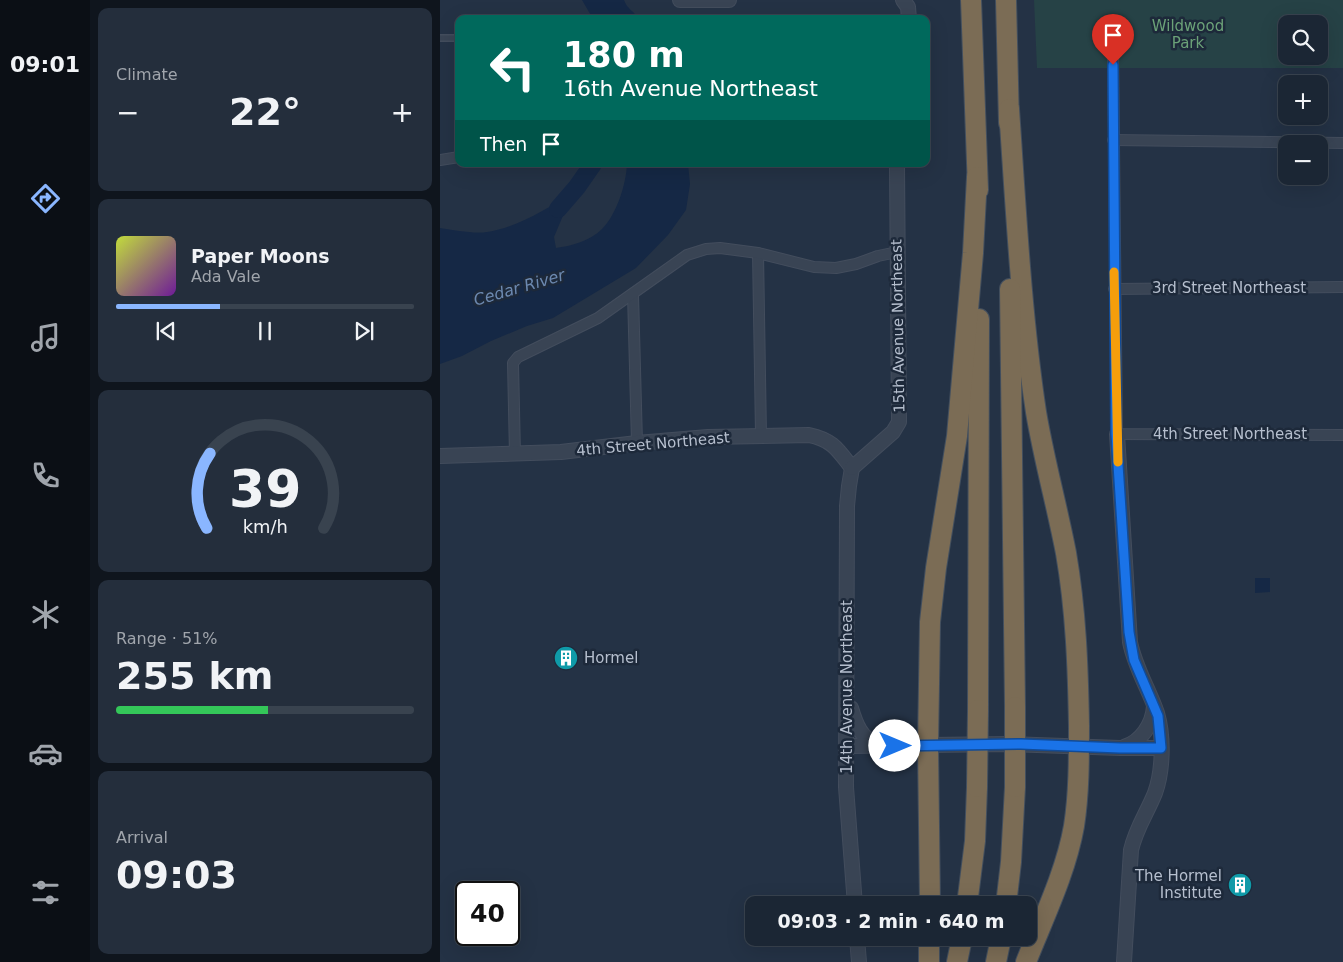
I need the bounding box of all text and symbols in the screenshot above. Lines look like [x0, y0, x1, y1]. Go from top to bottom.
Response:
pin [1092, 14, 1134, 65]
map controls [1278, 15, 1328, 185]
button: search [1278, 15, 1328, 65]
park label: Wildwood Park [1152, 17, 1224, 52]
icon: arrive [1099, 21, 1127, 49]
icon: left [480, 35, 545, 100]
text: 180 m [563, 35, 685, 75]
text: 09:01 [10, 52, 80, 77]
text: Climate [116, 65, 178, 84]
button: + [1278, 75, 1328, 125]
text: 16th Avenue Northeast [563, 76, 818, 101]
text: 22° [229, 90, 301, 134]
text: − [116, 96, 139, 129]
text: + [391, 96, 414, 129]
icon: arrive [537, 130, 565, 158]
text: Then [480, 133, 527, 155]
button: − [1278, 135, 1328, 185]
icon: directions [28, 181, 63, 216]
street label: 15th Avenue Northeast [887, 239, 909, 413]
text: Paper Moons [191, 245, 330, 267]
water label: Cedar River [471, 265, 568, 310]
text: Ada Vale [191, 267, 261, 286]
street label: 3rd Street Northeast [1152, 279, 1306, 297]
icon: previous [152, 317, 180, 345]
icon: pause [251, 317, 279, 345]
icon: next [350, 317, 378, 345]
icon: music [28, 320, 63, 355]
street label: 4th Street Northeast [1153, 425, 1307, 443]
street label: 4th Street Northeast [575, 428, 731, 460]
icon: phone [28, 458, 63, 493]
text: 39 [229, 459, 301, 519]
text: km/h [242, 516, 288, 537]
icon: climate [28, 597, 63, 632]
street label: 14th Avenue Northeast [838, 600, 856, 774]
text: Range · 51% [116, 629, 218, 648]
building icon: Hormel [553, 645, 579, 671]
place label: Hormel [584, 649, 638, 667]
text: 255 km [116, 654, 273, 698]
position arrow [868, 719, 920, 771]
icon: car [28, 736, 63, 771]
text: Arrival [116, 828, 168, 847]
text: 09:03 [116, 853, 237, 897]
place label: The Hormel Institute [1134, 867, 1222, 902]
building icon: The Hormel Institute [1227, 872, 1253, 898]
icon: filters [28, 875, 63, 910]
speed limit sign: 40 [455, 881, 520, 946]
text: 09:03 · 2 min · 640 m [777, 910, 1005, 932]

